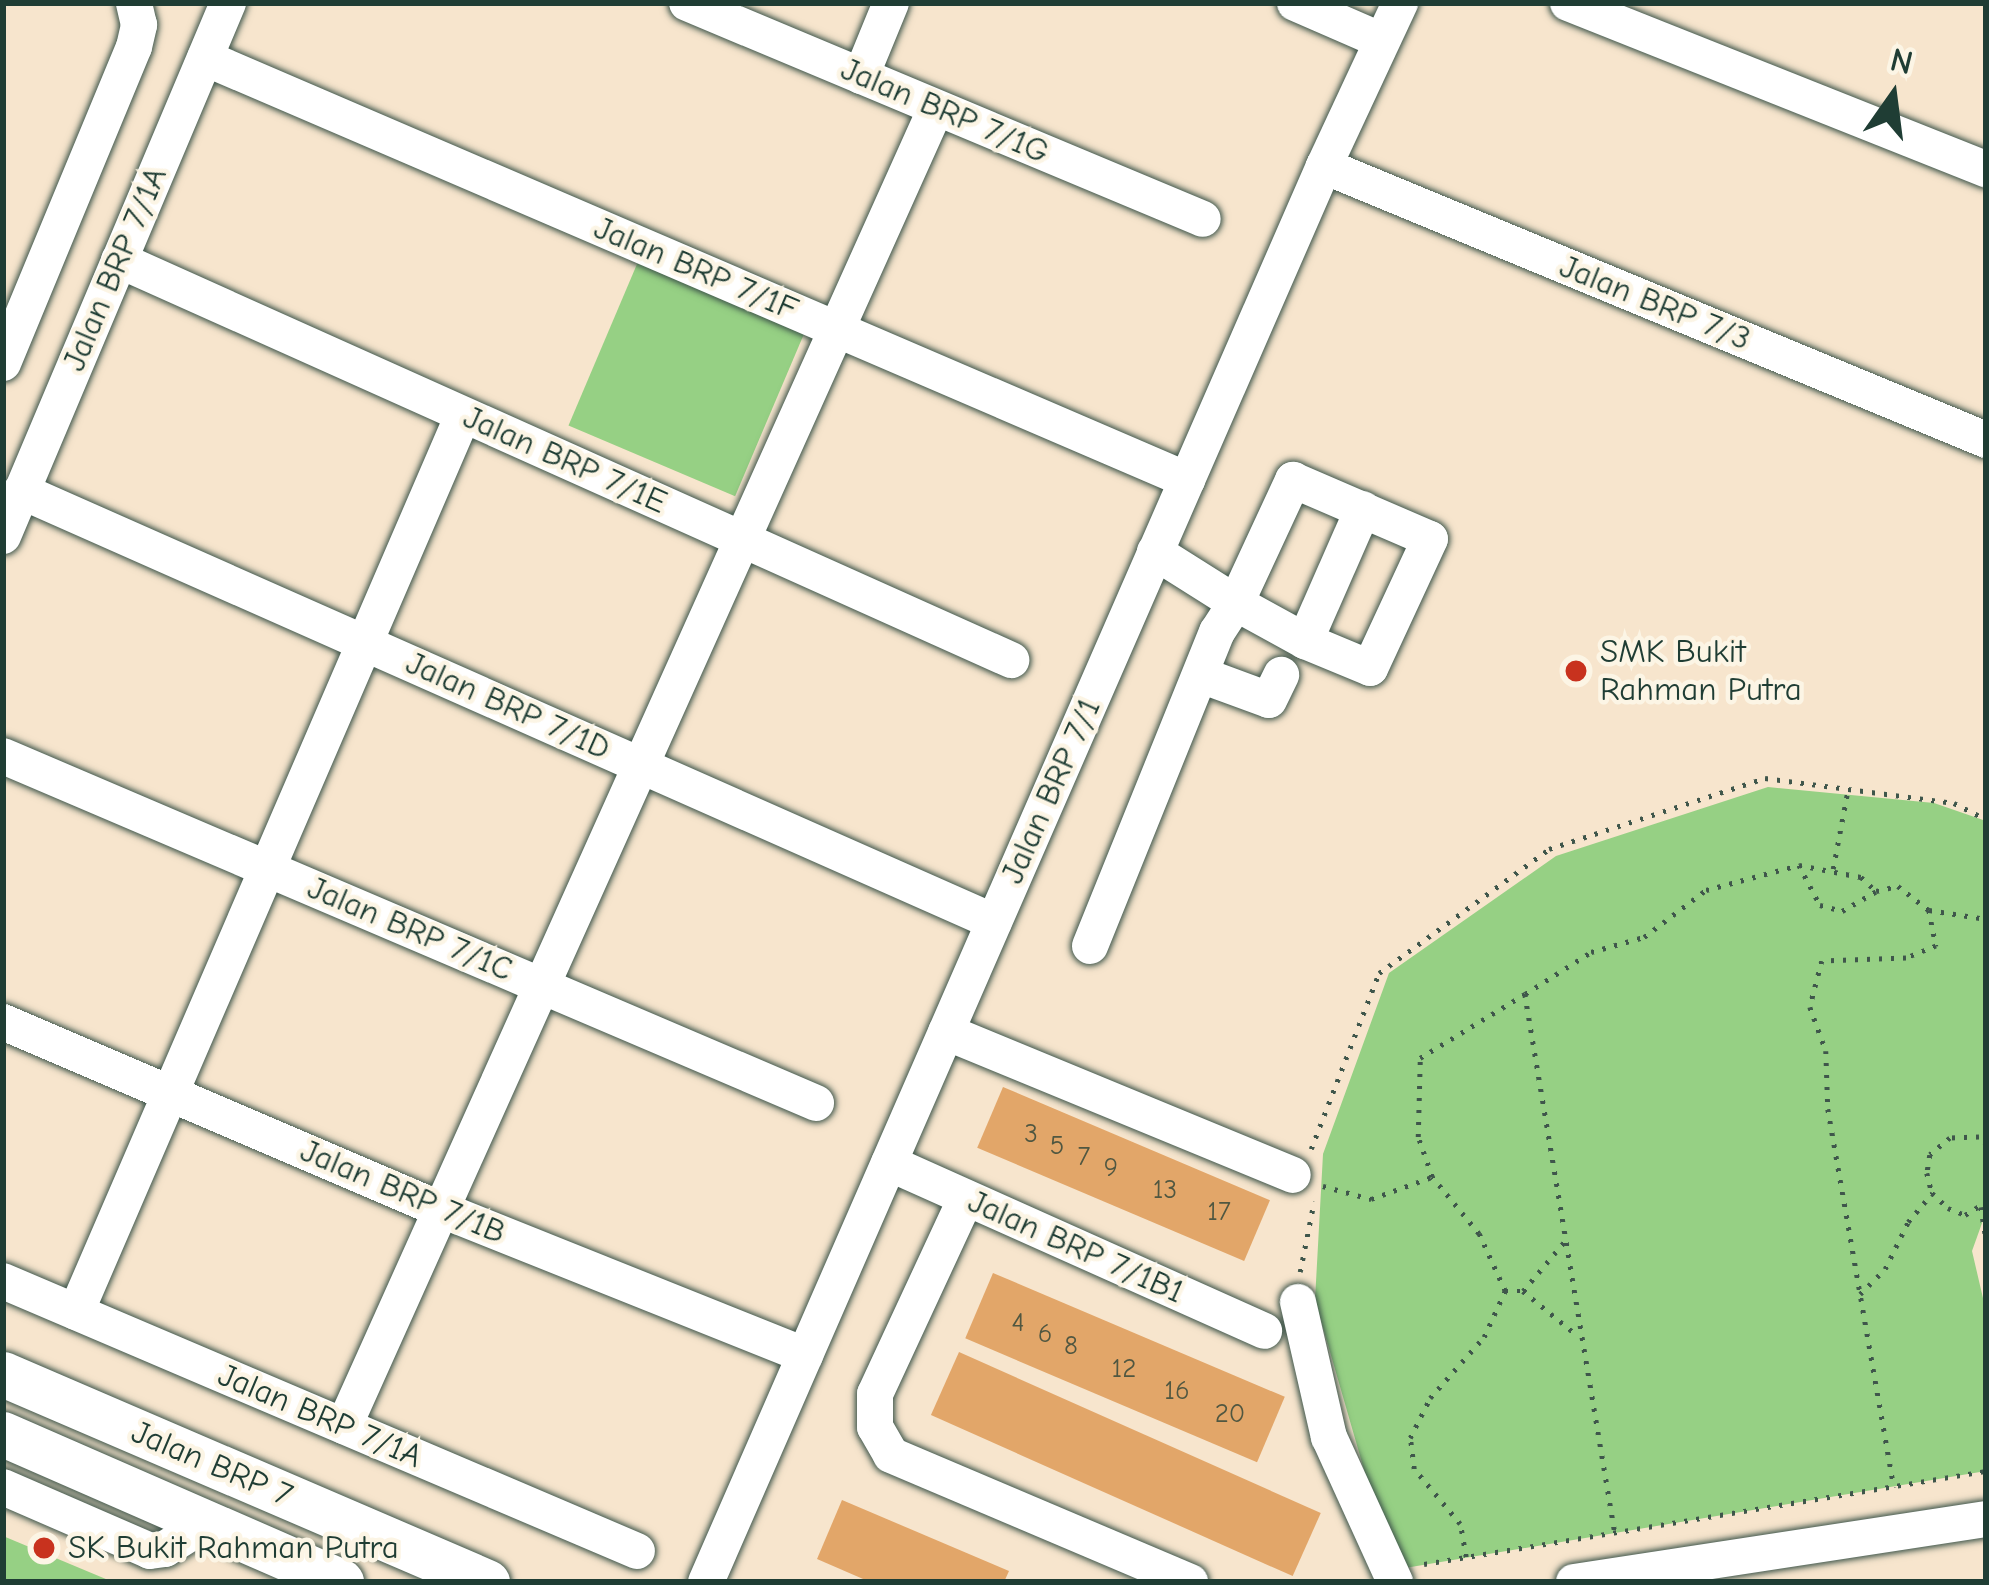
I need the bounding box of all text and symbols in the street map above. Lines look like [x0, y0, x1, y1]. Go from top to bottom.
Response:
north arrow [1833, 36, 1953, 156]
text: N [1887, 40, 1917, 82]
street label: Jalan BRP 7/1G [835, 49, 1055, 173]
street label: Jalan BRP 7/1A [54, 161, 176, 377]
street label: Jalan BRP 7/1F [588, 208, 804, 330]
street label: Jalan BRP 7/3 [1554, 247, 1756, 359]
street label: Jalan BRP 7/1E [457, 398, 673, 522]
place label: SMK Bukit Rahman Putra [1600, 632, 1802, 710]
street label: Jalan BRP 7/1D [400, 643, 616, 769]
marker: SMK Bukit Rahman Putra [1563, 658, 1589, 684]
street label: Jalan BRP 7/1 [993, 692, 1109, 890]
street label: Jalan BRP 7/1C [302, 868, 518, 990]
house number: 3 [1024, 1118, 1038, 1150]
house number: 5 [1050, 1130, 1064, 1162]
street label: Jalan BRP 7/1B [295, 1131, 511, 1253]
house number: 7 [1078, 1141, 1090, 1173]
house number: 9 [1104, 1152, 1118, 1184]
house number: 13 [1153, 1174, 1177, 1206]
street label: Jalan BRP 7/1B1 [962, 1182, 1190, 1312]
house number: 17 [1207, 1196, 1231, 1228]
house number: 4 [1011, 1307, 1025, 1339]
house number: 6 [1038, 1318, 1052, 1350]
house number: 8 [1064, 1330, 1078, 1362]
house number: 12 [1112, 1353, 1136, 1385]
street label: Jalan BRP 7/1A [212, 1355, 428, 1477]
house number: 16 [1164, 1375, 1190, 1407]
house number: 20 [1215, 1398, 1245, 1430]
street label: Jalan BRP 7 [126, 1412, 298, 1516]
place label: SK Bukit Rahman Putra [68, 1528, 399, 1568]
marker: SK Bukit Rahman Putra [31, 1535, 57, 1561]

